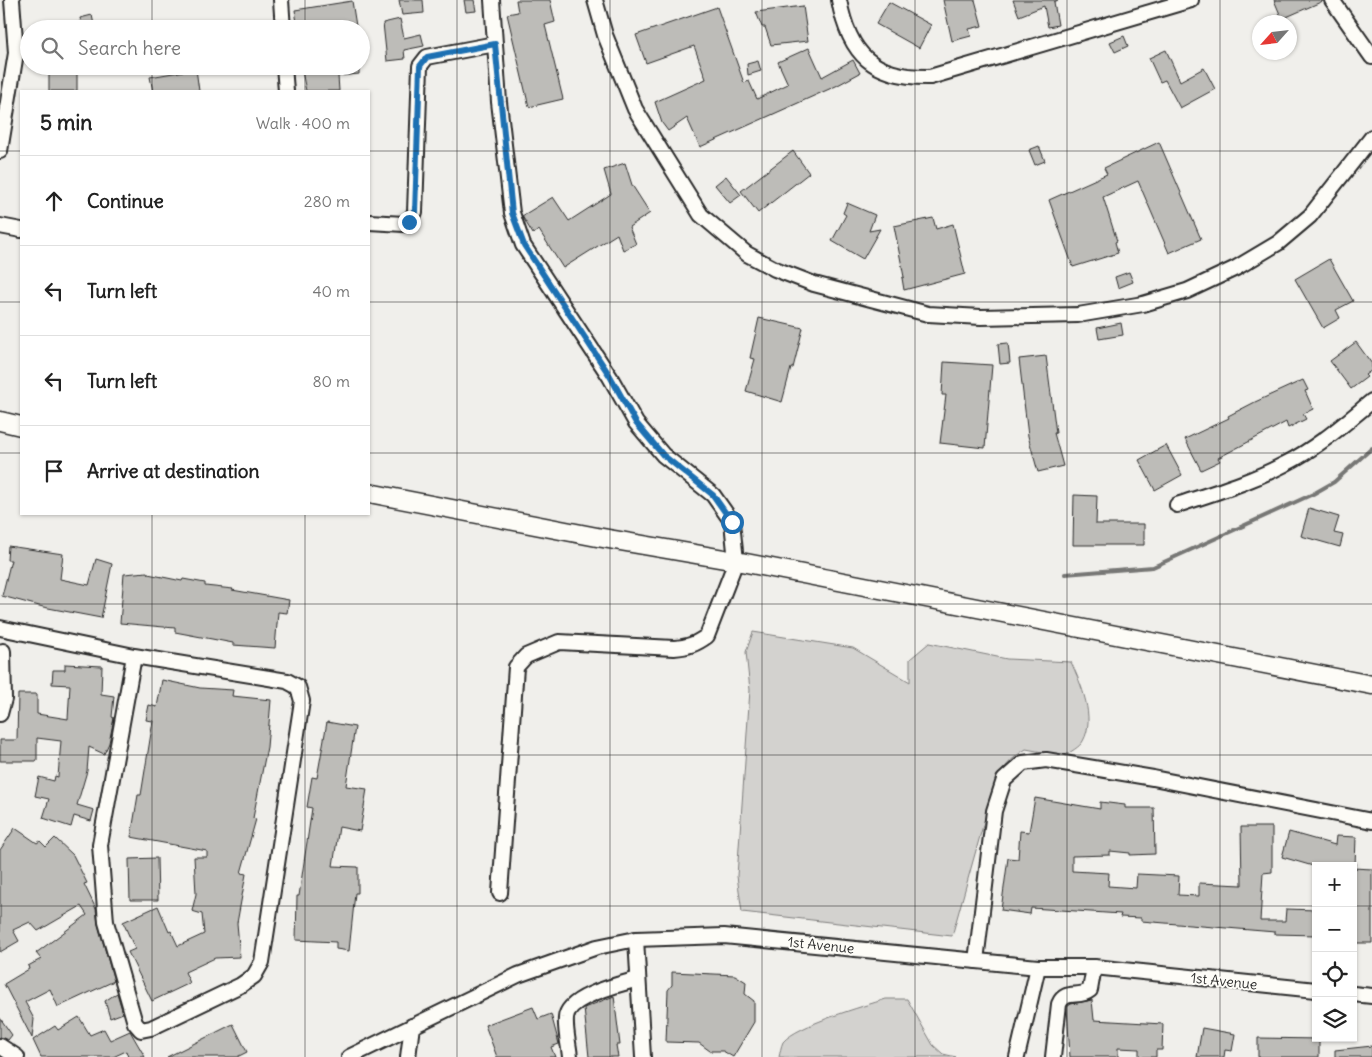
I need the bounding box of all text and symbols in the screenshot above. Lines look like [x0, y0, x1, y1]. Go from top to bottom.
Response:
north arrow [1252, 15, 1297, 60]
search box [20, 20, 370, 75]
icon: search [38, 34, 66, 62]
text: Search here [78, 36, 181, 60]
text: 5 min [40, 109, 92, 136]
text: Walk · 400 m [256, 113, 350, 133]
icon: ahead [40, 187, 68, 215]
text: Continue [87, 189, 164, 213]
text: 280 m [304, 191, 350, 211]
route end [398, 211, 421, 234]
icon: left [40, 277, 68, 305]
text: Turn left [87, 279, 157, 303]
text: 40 m [312, 281, 350, 301]
icon: left [40, 367, 68, 395]
text: Turn left [87, 369, 157, 393]
text: 80 m [312, 371, 350, 391]
icon: arrive [40, 457, 68, 485]
text: Arrive at destination [87, 459, 260, 483]
route start [721, 511, 744, 534]
map controls [1312, 862, 1357, 1042]
button: + [1312, 862, 1357, 907]
button: − [1312, 907, 1357, 952]
street label: 1st Avenue [787, 933, 855, 957]
button: locate [1312, 952, 1357, 997]
street label: 1st Avenue [1190, 969, 1258, 993]
button: layers [1312, 997, 1357, 1042]

